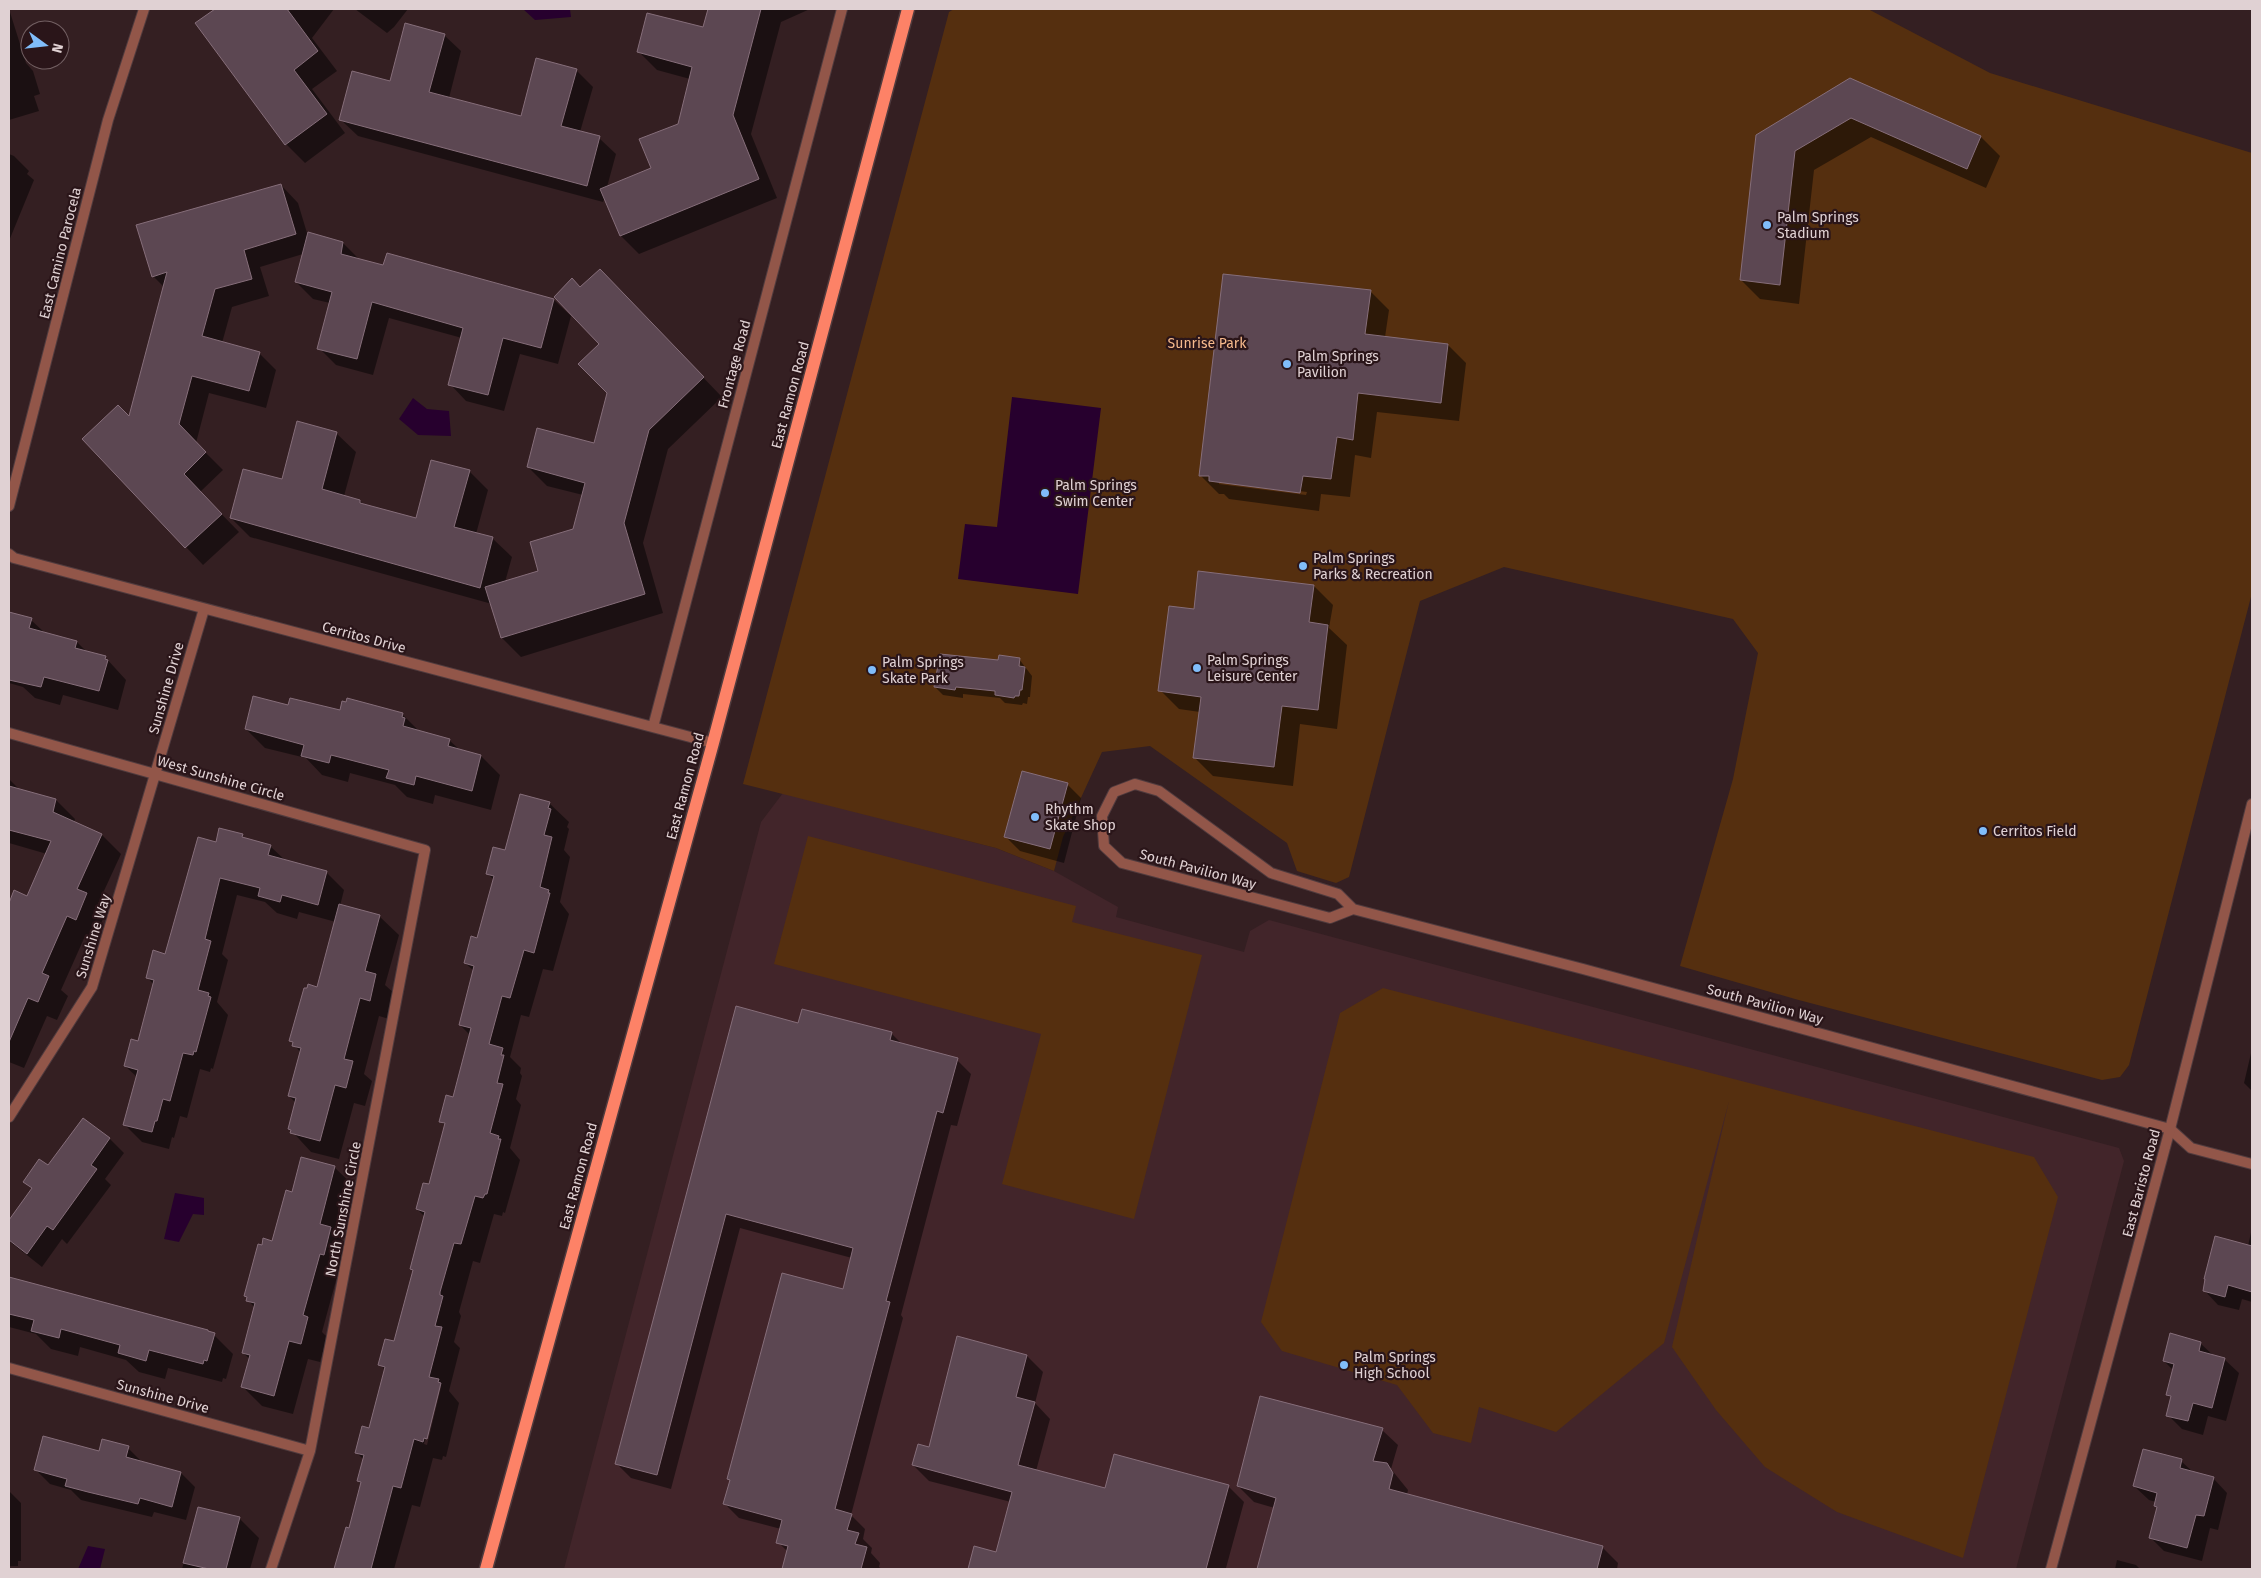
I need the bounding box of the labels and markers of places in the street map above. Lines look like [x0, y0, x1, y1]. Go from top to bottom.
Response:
place label: Palm Springs Stadium [1777, 209, 1859, 242]
marker: Palm Springs Stadium [1761, 219, 1773, 231]
place label: Palm Springs Pavilion [1297, 348, 1379, 381]
marker: Palm Springs Pavilion [1281, 358, 1293, 370]
place label: Palm Springs Swim Center [1055, 477, 1137, 510]
marker: Palm Springs Swim Center [1039, 487, 1051, 499]
place label: Palm Springs Parks & Recreation [1313, 550, 1433, 583]
marker: Palm Springs Parks & Recreation [1297, 560, 1309, 572]
place label: Palm Springs Leisure Center [1207, 652, 1298, 685]
place label: Palm Springs Skate Park [882, 654, 964, 687]
marker: Palm Springs Leisure Center [1191, 662, 1203, 674]
marker: Palm Springs Skate Park [866, 664, 878, 676]
place label: Rhythm Skate Shop [1045, 801, 1116, 834]
marker: Rhythm Skate Shop [1029, 811, 1041, 823]
place label: Cerritos Field [1993, 823, 2077, 840]
marker: Cerritos Field [1977, 825, 1989, 837]
place label: Palm Springs High School [1354, 1349, 1436, 1382]
marker: Palm Springs High School [1338, 1359, 1350, 1371]

